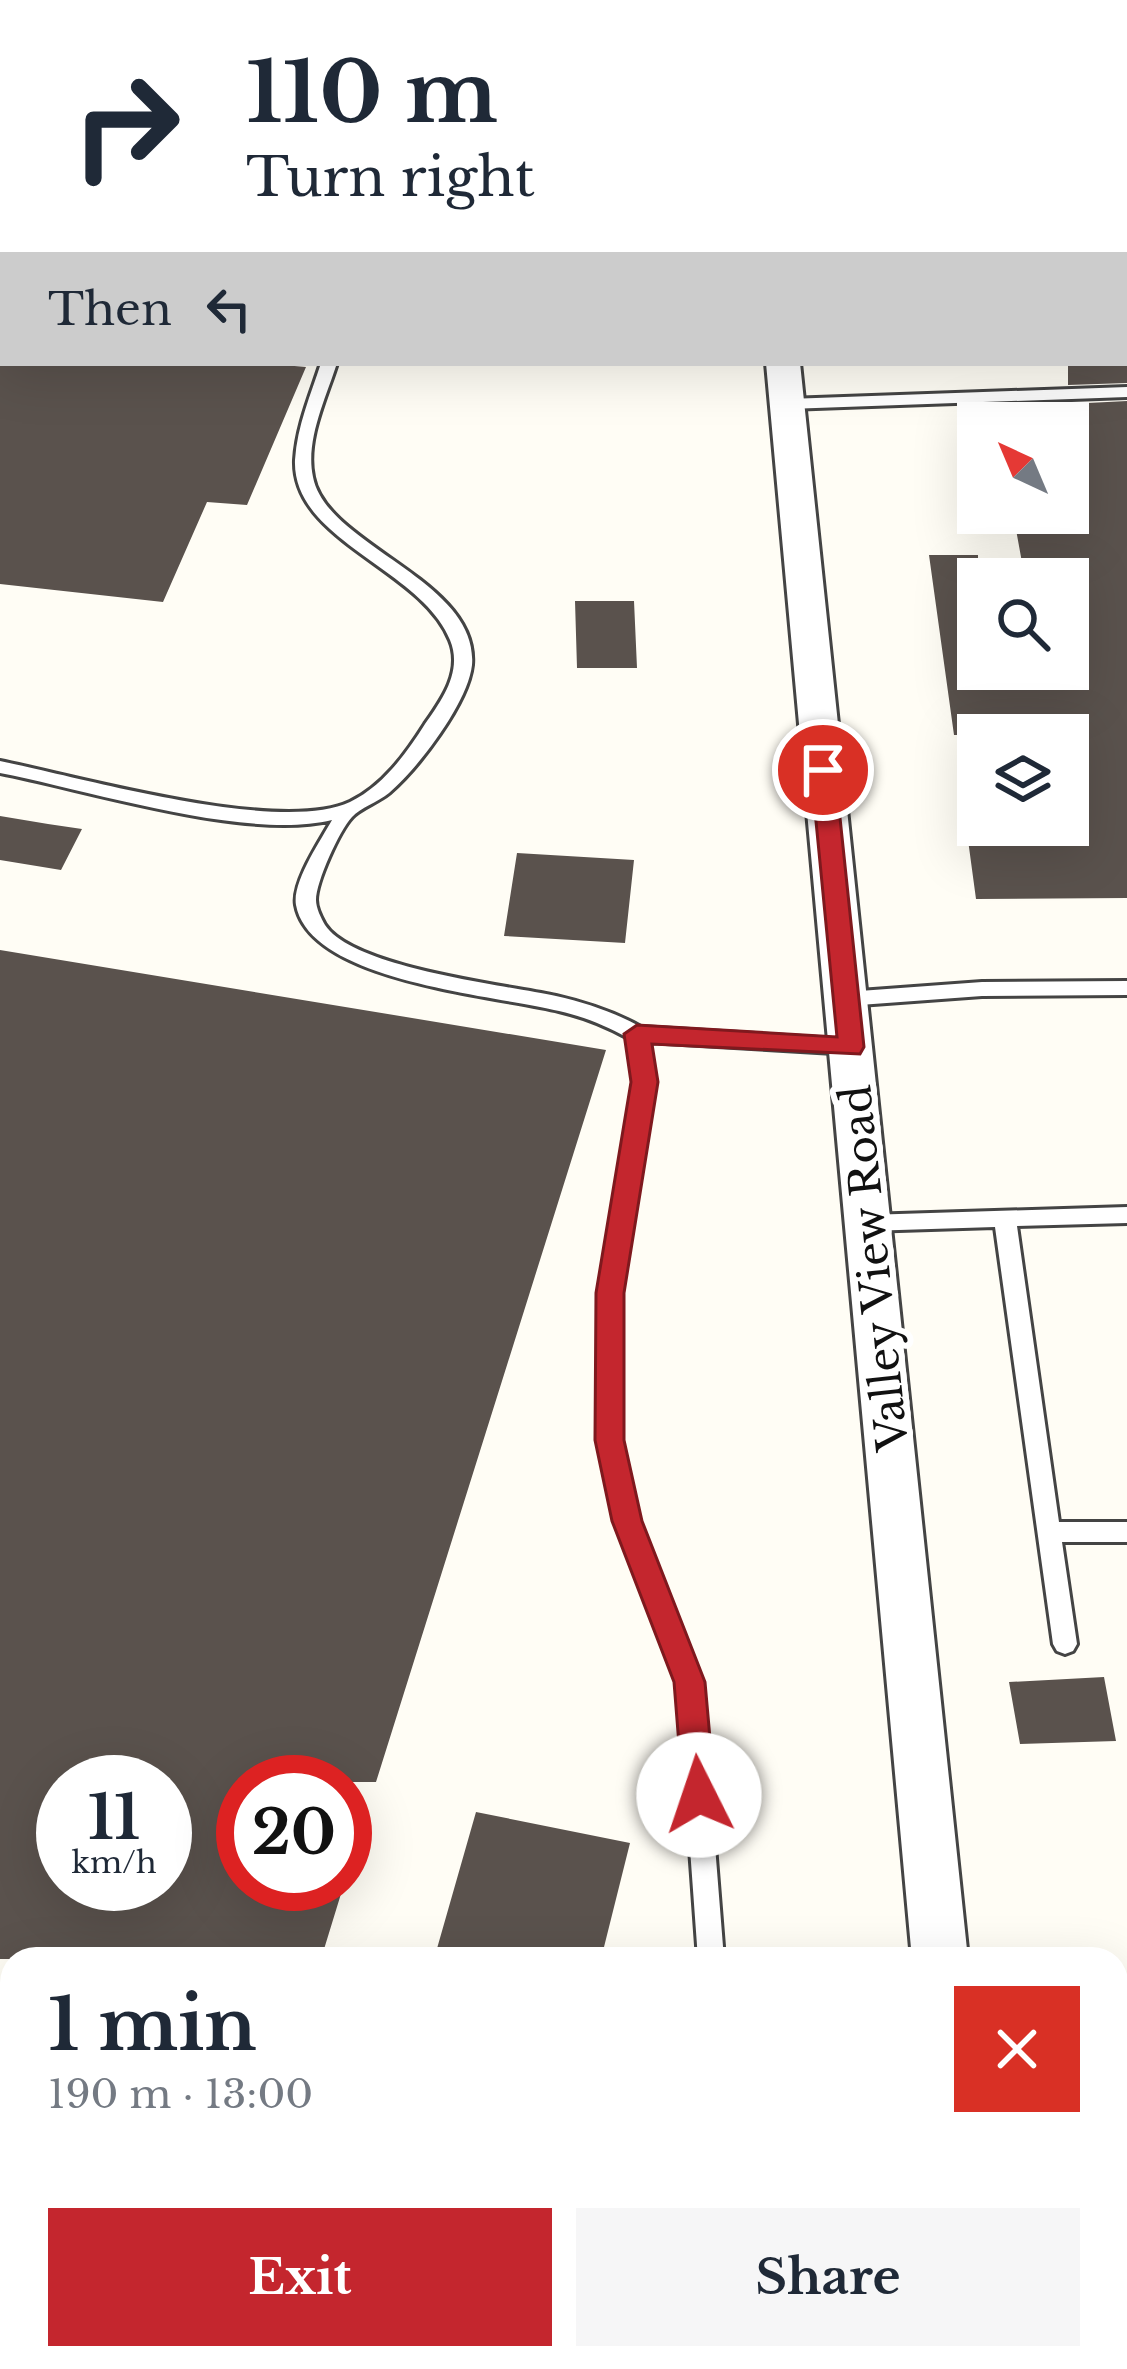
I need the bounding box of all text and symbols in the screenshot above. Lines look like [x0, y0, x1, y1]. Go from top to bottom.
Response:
text: 110 m [246, 41, 498, 145]
icon: right [48, 48, 204, 204]
text: Turn right [246, 144, 535, 211]
icon: left [196, 276, 262, 342]
text: Then [48, 281, 172, 337]
north arrow [957, 402, 1089, 534]
map controls [957, 402, 1089, 846]
button: search [957, 558, 1089, 690]
button: layers [957, 714, 1089, 846]
pin [772, 719, 874, 821]
icon: arrive [790, 737, 856, 803]
street label: Valley View Road [829, 1082, 919, 1455]
position arrow [636, 1732, 762, 1858]
speed limit sign: 20 [216, 1755, 372, 1911]
text: 11 [88, 1781, 140, 1855]
text: km/h [71, 1844, 157, 1881]
text: 1 min [48, 1980, 257, 2069]
button: close [954, 1986, 1080, 2112]
text: 190 m · 13:00 [48, 2070, 313, 2119]
button: Exit [48, 2208, 552, 2346]
button: Share [576, 2208, 1080, 2346]

